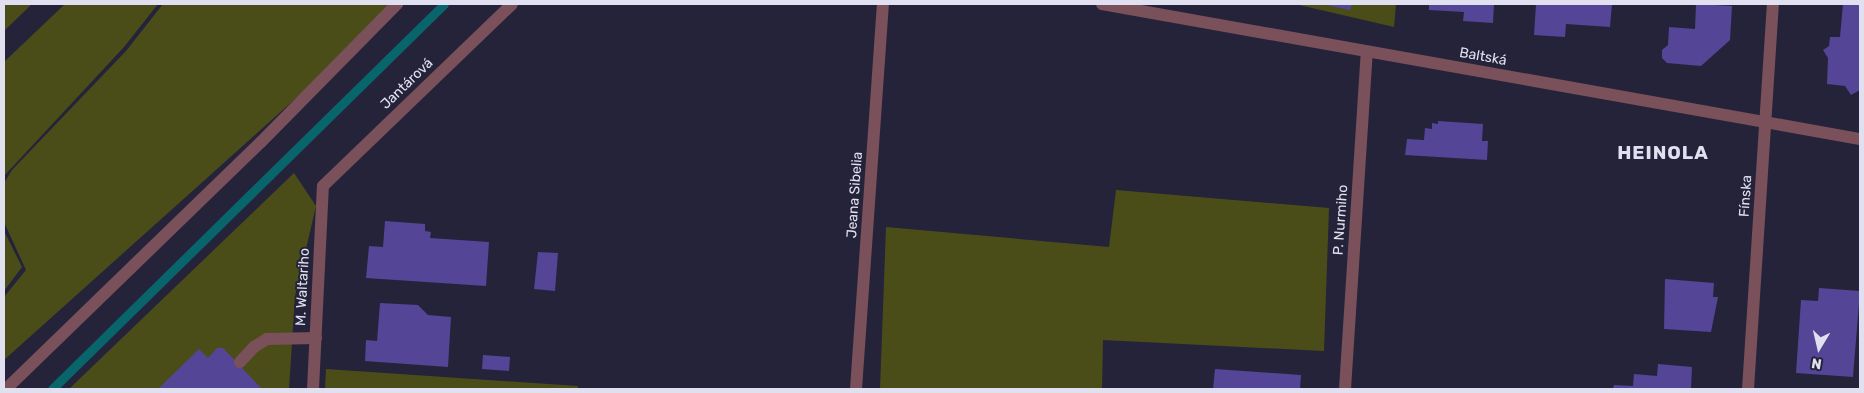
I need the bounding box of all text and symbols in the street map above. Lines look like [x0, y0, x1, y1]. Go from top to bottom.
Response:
street label: Baltská [1458, 45, 1508, 69]
street label: Jantárová [377, 55, 437, 113]
district label: HEINOLA [1616, 142, 1710, 164]
street label: Jeana Sibelia [844, 151, 866, 239]
street label: Fínska [1736, 174, 1756, 218]
street label: P. Nurmiho [1330, 184, 1352, 256]
street label: M. Waltariho [293, 247, 313, 327]
north arrow [1794, 323, 1844, 373]
text: N [1810, 354, 1823, 372]

